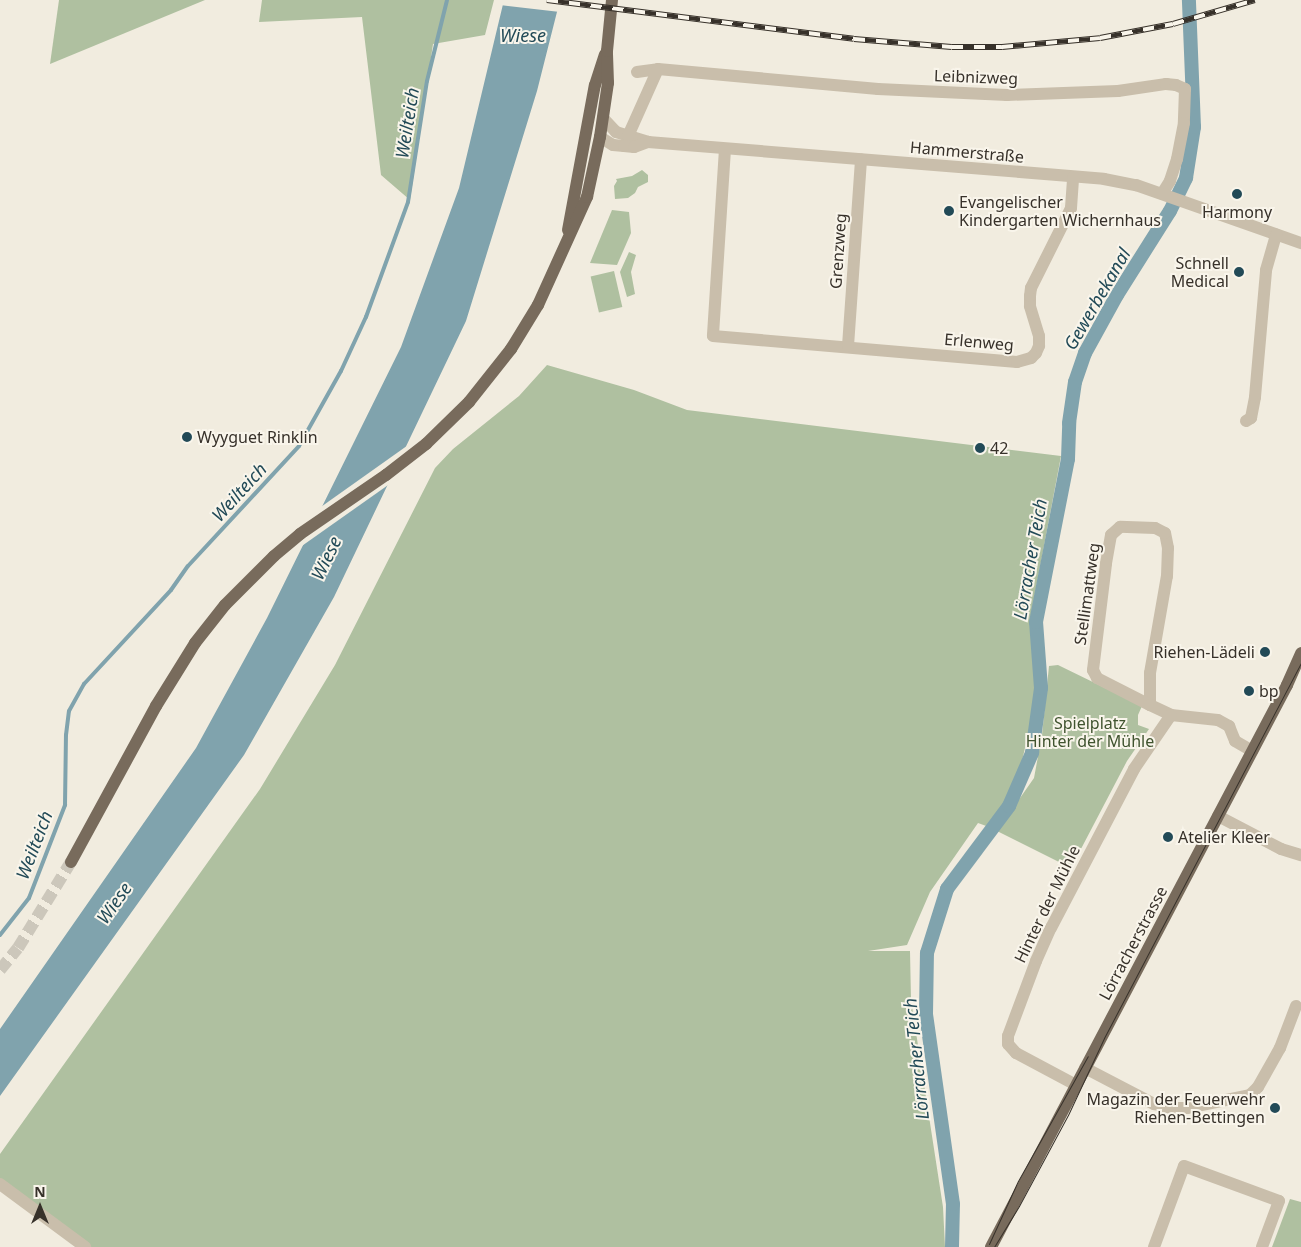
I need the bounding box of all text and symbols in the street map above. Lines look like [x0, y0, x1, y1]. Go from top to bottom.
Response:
water label: Wiese [500, 24, 546, 46]
street label: Leibnizweg [934, 66, 1018, 88]
water label: Weilteich [391, 86, 423, 160]
street label: Hammerstraße [909, 137, 1025, 167]
marker: Harmony [1231, 188, 1243, 200]
place label: Evangelischer Kindergarten Wichernhaus [959, 192, 1161, 230]
place label: Harmony [1202, 202, 1272, 222]
marker: Evangelischer Kindergarten Wichernhaus [943, 205, 955, 217]
street label: Grenzweg [826, 213, 850, 289]
water label: Gewerbekanal [1059, 244, 1135, 354]
place label: Schnell Medical [1171, 253, 1229, 291]
marker: Schnell Medical [1233, 266, 1245, 278]
street label: Erlenweg [943, 329, 1015, 355]
place label: Wyyguet Rinklin [197, 427, 318, 447]
marker: Wyyguet Rinklin [181, 431, 193, 443]
place label: 42 [990, 438, 1008, 458]
marker: 42 [974, 442, 986, 454]
water label: Weilteich [207, 458, 271, 526]
water label: Lörracher Teich [1009, 497, 1051, 621]
water label: Wiese [306, 533, 346, 583]
street label: Stellimattweg [1070, 542, 1104, 646]
place label: Riehen-Lädeli [1153, 642, 1255, 662]
marker: Riehen-Lädeli [1259, 646, 1271, 658]
place label: bp [1259, 681, 1279, 701]
marker: bp [1243, 685, 1255, 697]
park label: Spielplatz Hinter der Mühle [1026, 713, 1154, 751]
water label: Weilteich [11, 808, 57, 882]
place label: Atelier Kleer [1178, 827, 1270, 847]
marker: Atelier Kleer [1162, 831, 1174, 843]
street label: Hinter der Mühle [1010, 842, 1084, 966]
water label: Wiese [92, 878, 136, 928]
street label: Lörracherstrasse [1095, 883, 1171, 1003]
water label: Lörracher Teich [899, 997, 933, 1121]
place label: Magazin der Feuerwehr Riehen-Bettingen [1086, 1089, 1265, 1127]
marker: Magazin der Feuerwehr Riehen-Bettingen [1269, 1102, 1281, 1114]
north arrow [15, 1182, 65, 1232]
text: N [34, 1182, 46, 1201]

